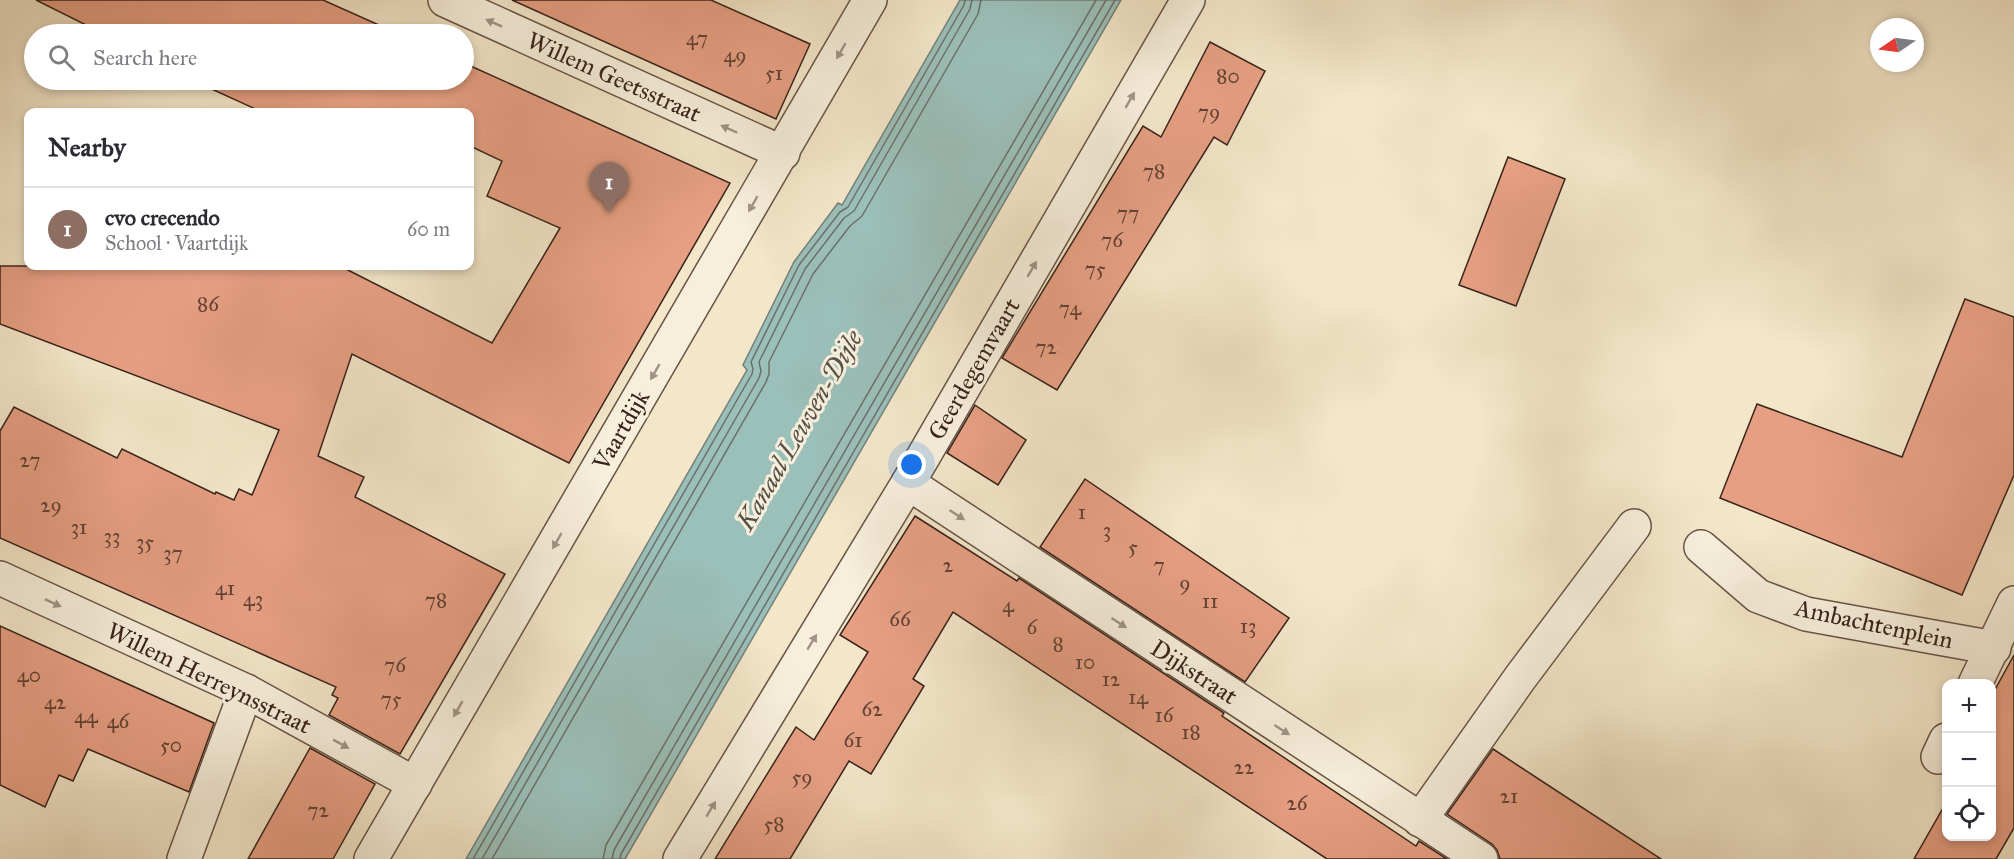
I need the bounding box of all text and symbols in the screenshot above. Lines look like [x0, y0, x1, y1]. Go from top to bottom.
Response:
one-way arrow [486, 18, 503, 27]
north arrow [1870, 18, 1924, 72]
search box [24, 24, 474, 90]
street label: Willem Geetsstraat [522, 25, 706, 129]
house number: 47 [686, 25, 708, 51]
icon: search [45, 41, 78, 74]
house number: 49 [724, 42, 746, 68]
one-way arrow [836, 43, 846, 60]
text: Search here [93, 44, 197, 71]
house number: 51 [765, 60, 783, 86]
house number: 80 [1216, 63, 1240, 89]
one-way arrow [1124, 92, 1135, 108]
house number: 79 [1198, 99, 1220, 125]
one-way arrow [720, 124, 738, 134]
text: Nearby [48, 131, 126, 163]
house number: 78 [1143, 158, 1165, 184]
pin: 1 [590, 162, 628, 212]
one-way arrow [748, 196, 758, 213]
house number: 77 [1117, 200, 1139, 226]
text: cvo crecendo [105, 204, 220, 231]
text: 1 [64, 217, 71, 241]
text: 60 m [407, 217, 450, 241]
house number: 76 [1101, 227, 1124, 253]
text: School · Vaartdijk [105, 231, 248, 255]
house number: 75 [1085, 256, 1106, 282]
one-way arrow [1027, 260, 1037, 277]
house number: 86 [197, 291, 220, 317]
street label: Geerdegemvaart [921, 292, 1027, 445]
house number: 74 [1059, 295, 1083, 321]
water label: Kanaal Leuven-Dijle [728, 323, 870, 537]
house number: 72 [1035, 334, 1057, 360]
one-way arrow [650, 364, 660, 381]
street label: Vaartdijk [585, 384, 656, 477]
house number: 27 [20, 447, 41, 473]
your location [897, 450, 926, 479]
house number: 29 [40, 492, 62, 518]
house number: 1 [1078, 499, 1086, 525]
one-way arrow [948, 509, 964, 521]
house number: 31 [71, 514, 87, 540]
house number: 3 [1103, 517, 1111, 543]
house number: 33 [104, 523, 120, 549]
house number: 35 [136, 529, 154, 555]
one-way arrow [551, 533, 562, 549]
house number: 5 [1128, 534, 1138, 560]
house number: 37 [163, 540, 183, 566]
house number: 2 [943, 552, 954, 578]
house number: 7 [1153, 552, 1165, 578]
house number: 9 [1179, 570, 1191, 596]
house number: 41 [215, 575, 235, 601]
house number: 43 [243, 586, 263, 612]
house number: 78 [425, 587, 447, 613]
house number: 11 [1202, 588, 1218, 614]
house number: 4 [1002, 592, 1015, 618]
street label: Ambachtenplein [1791, 592, 1956, 655]
one-way arrow [45, 598, 62, 607]
house number: 66 [889, 606, 912, 632]
house number: 13 [1240, 613, 1256, 639]
house number: 6 [1027, 614, 1039, 640]
street label: Willem Herreynsstraat [102, 615, 317, 741]
one-way arrow [1111, 617, 1127, 628]
house number: 8 [1052, 631, 1064, 657]
street label: Dijkstraat [1145, 633, 1243, 711]
one-way arrow [806, 634, 817, 650]
house number: 10 [1075, 649, 1095, 675]
house number: 76 [384, 652, 407, 678]
house number: 40 [17, 662, 41, 688]
house number: 12 [1102, 666, 1121, 692]
map controls [1942, 679, 1996, 841]
button: + [1942, 679, 1996, 733]
house number: 14 [1128, 684, 1149, 710]
house number: 75 [381, 686, 402, 712]
house number: 42 [44, 689, 67, 715]
house number: 62 [861, 696, 883, 722]
one-way arrow [453, 701, 464, 717]
house number: 16 [1154, 702, 1175, 728]
house number: 44 [74, 703, 99, 729]
house number: 46 [107, 708, 130, 734]
house number: 18 [1181, 719, 1201, 745]
one-way arrow [1274, 724, 1290, 735]
house number: 61 [844, 727, 862, 753]
house number: 50 [160, 732, 182, 758]
button: − [1942, 733, 1996, 787]
one-way arrow [333, 739, 350, 749]
house number: 22 [1234, 754, 1255, 780]
house number: 59 [791, 764, 813, 790]
house number: 21 [1500, 783, 1518, 809]
button: locate [1942, 787, 1996, 841]
house number: 26 [1286, 790, 1309, 816]
house number: 72 [307, 797, 329, 823]
one-way arrow [705, 801, 716, 817]
house number: 58 [764, 811, 784, 837]

